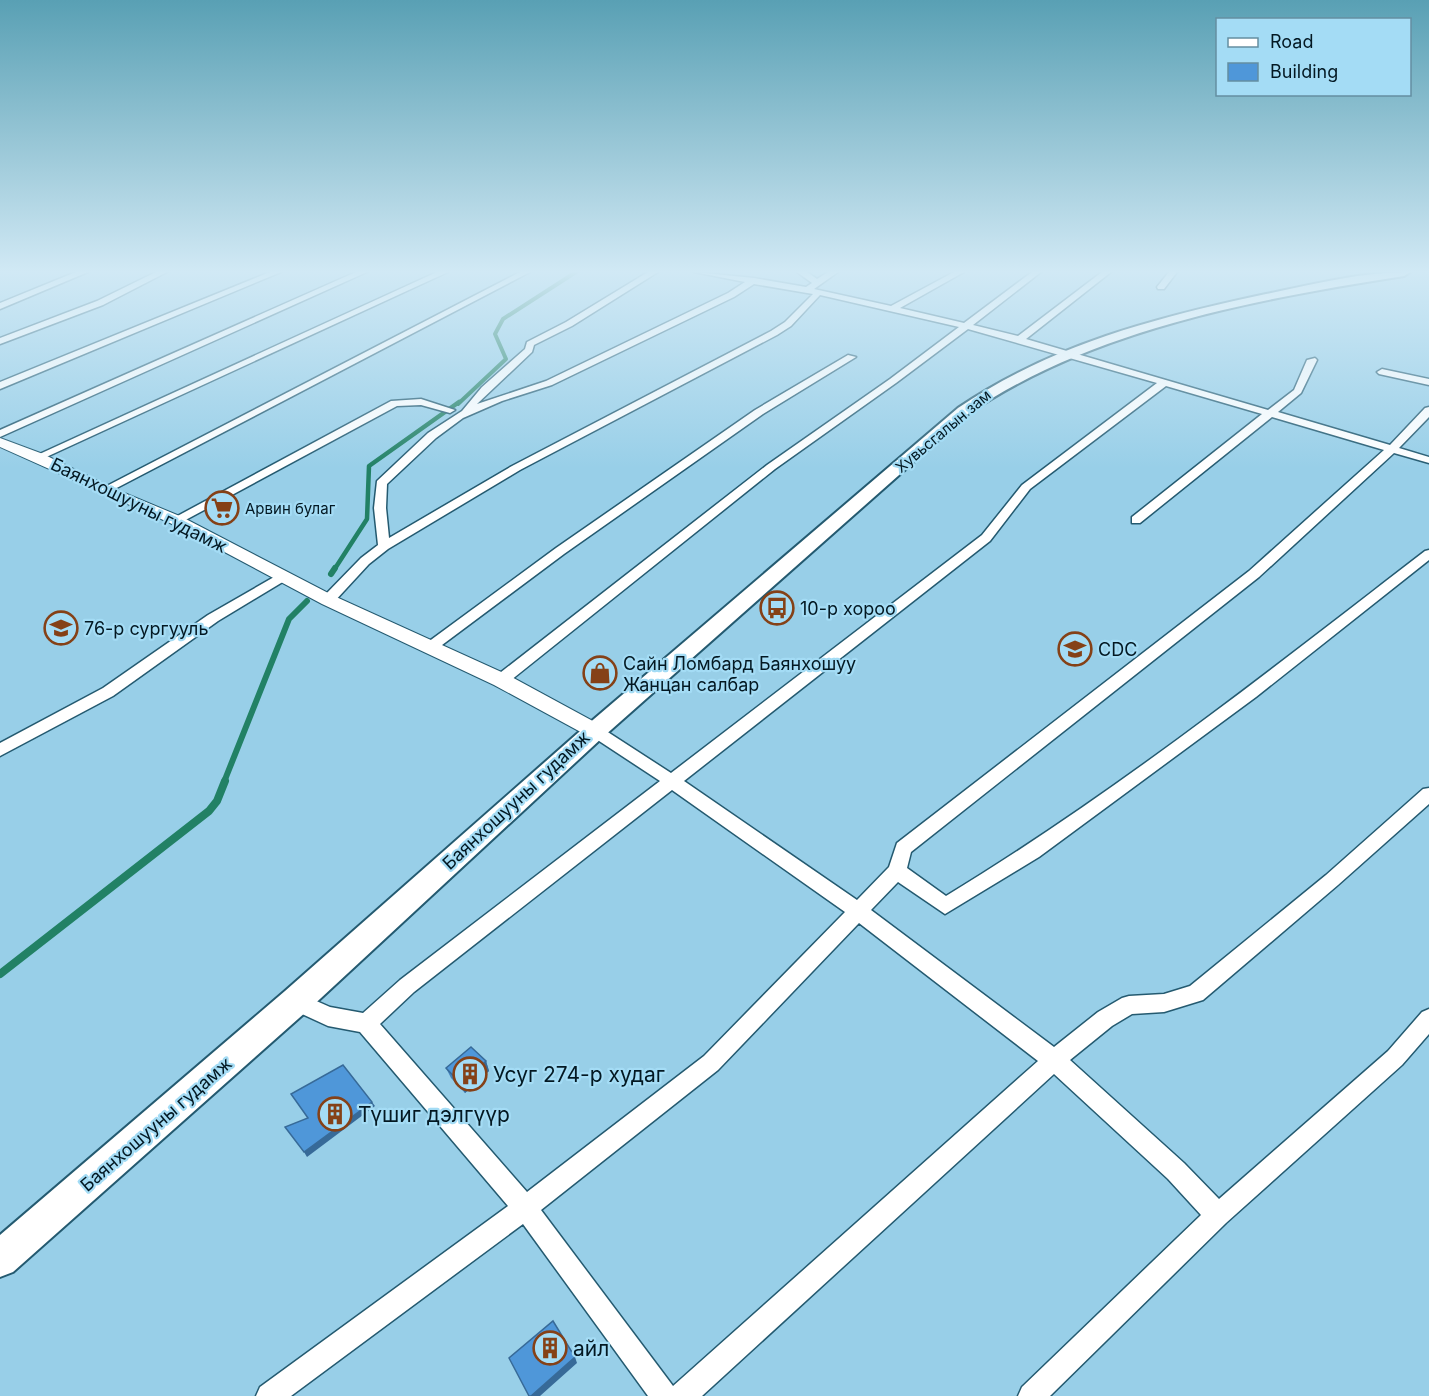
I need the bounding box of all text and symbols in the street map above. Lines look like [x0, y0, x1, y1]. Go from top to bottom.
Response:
legend [1216, 18, 1411, 96]
text: Road [1270, 31, 1313, 52]
text: Building [1270, 61, 1338, 82]
street label: Хувьсгалын зам [891, 385, 995, 477]
street label: Баянхошууны гудамж [47, 453, 231, 557]
supermarket icon: Арвин булаг [204, 490, 240, 526]
place label: Арвин булаг [245, 499, 336, 518]
bus stop icon: 10-р хороо [759, 590, 795, 626]
place label: 10-р хороо [800, 598, 896, 619]
school or university icon: 76-р сургууль [43, 610, 79, 646]
place label: 76-р сургууль [84, 618, 208, 639]
school or university icon: CDC [1057, 631, 1093, 667]
place label: CDC [1098, 639, 1137, 660]
place label: Сайн Ломбард Баянхошуу Жанцан салбар [623, 653, 856, 695]
shop icon: Сайн Ломбард Баянхошуу Жанцан салбар [582, 655, 618, 691]
street label: Баянхошууны гудамж [438, 726, 594, 874]
street label: Баянхошууны гудамж [76, 1053, 236, 1195]
building icon: Усуг 274-р худаг [452, 1056, 488, 1092]
place label: Усуг 274-р худаг [493, 1062, 665, 1087]
building icon: Түшиг дэлгүүр [317, 1096, 353, 1132]
place label: Түшиг дэлгүүр [358, 1102, 510, 1127]
building icon: айл [532, 1330, 568, 1366]
place label: айл [573, 1336, 609, 1361]

